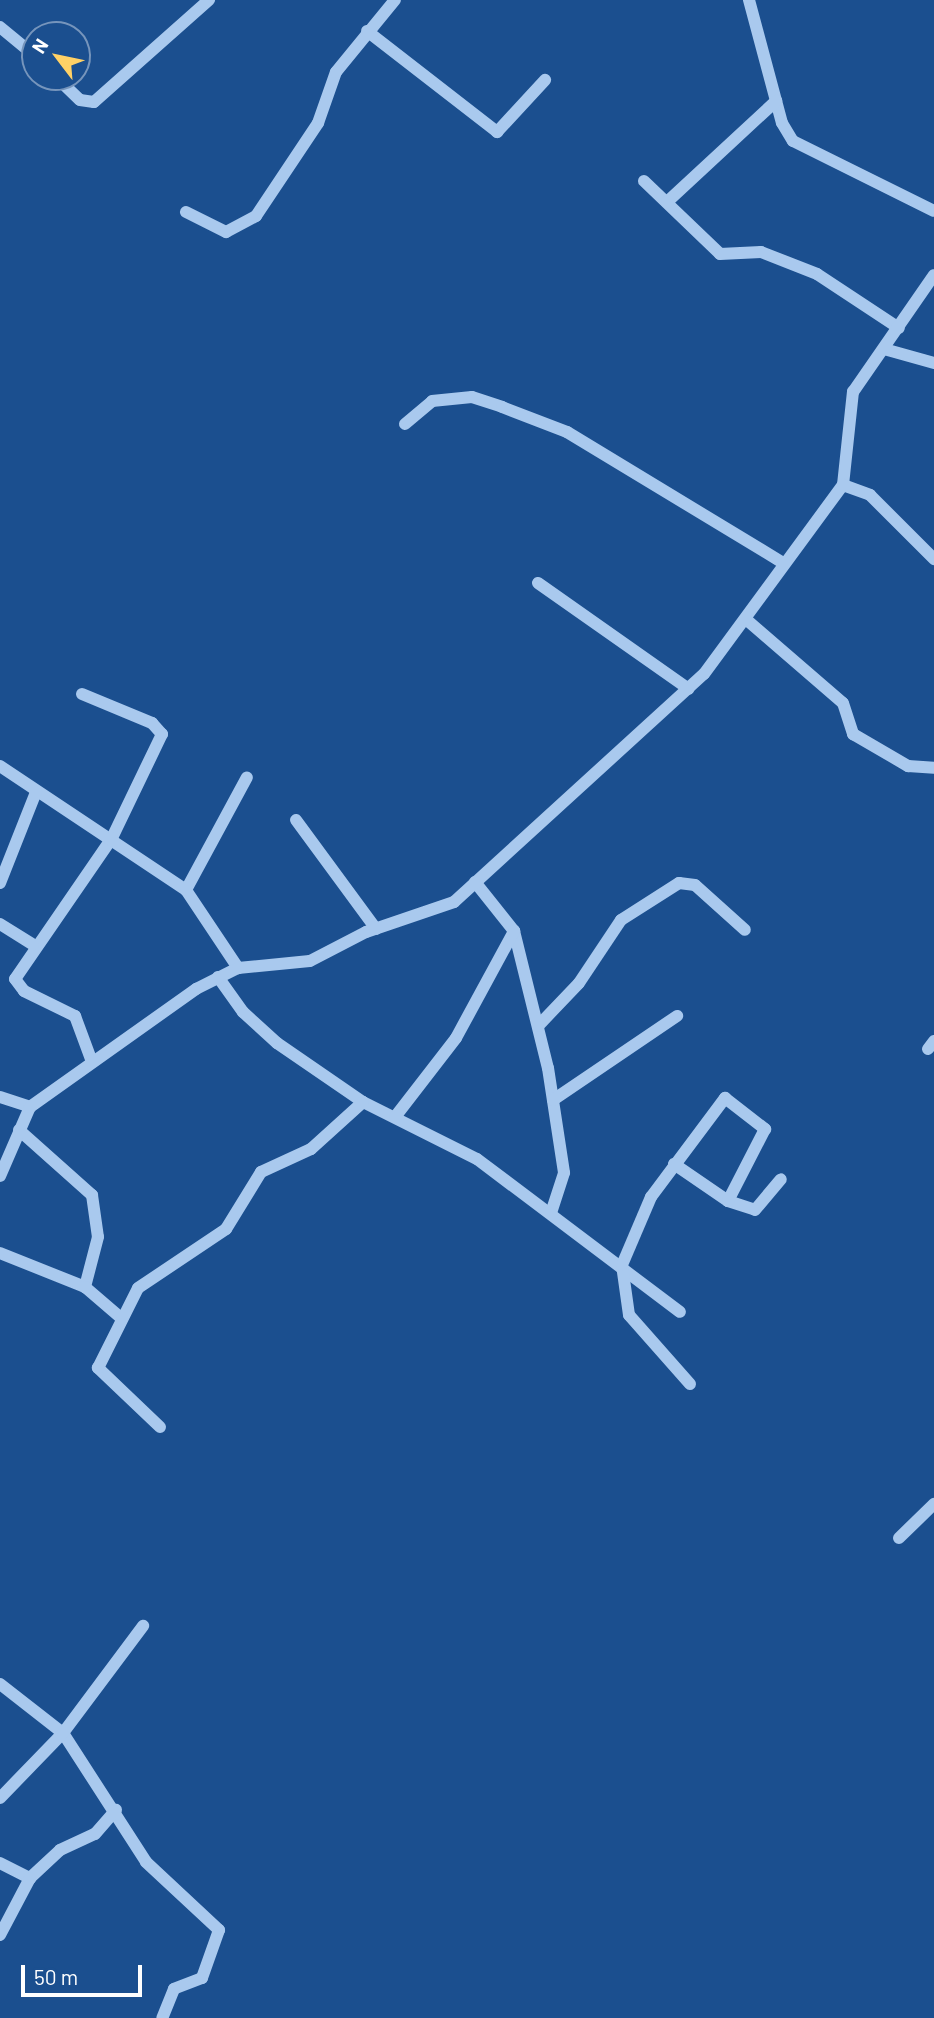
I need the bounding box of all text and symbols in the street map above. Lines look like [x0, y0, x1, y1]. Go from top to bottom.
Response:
north arrow [21, 21, 91, 91]
text: N [26, 34, 53, 57]
scale bar [24, 1952, 145, 1996]
text: 50 m [34, 1964, 78, 1989]

